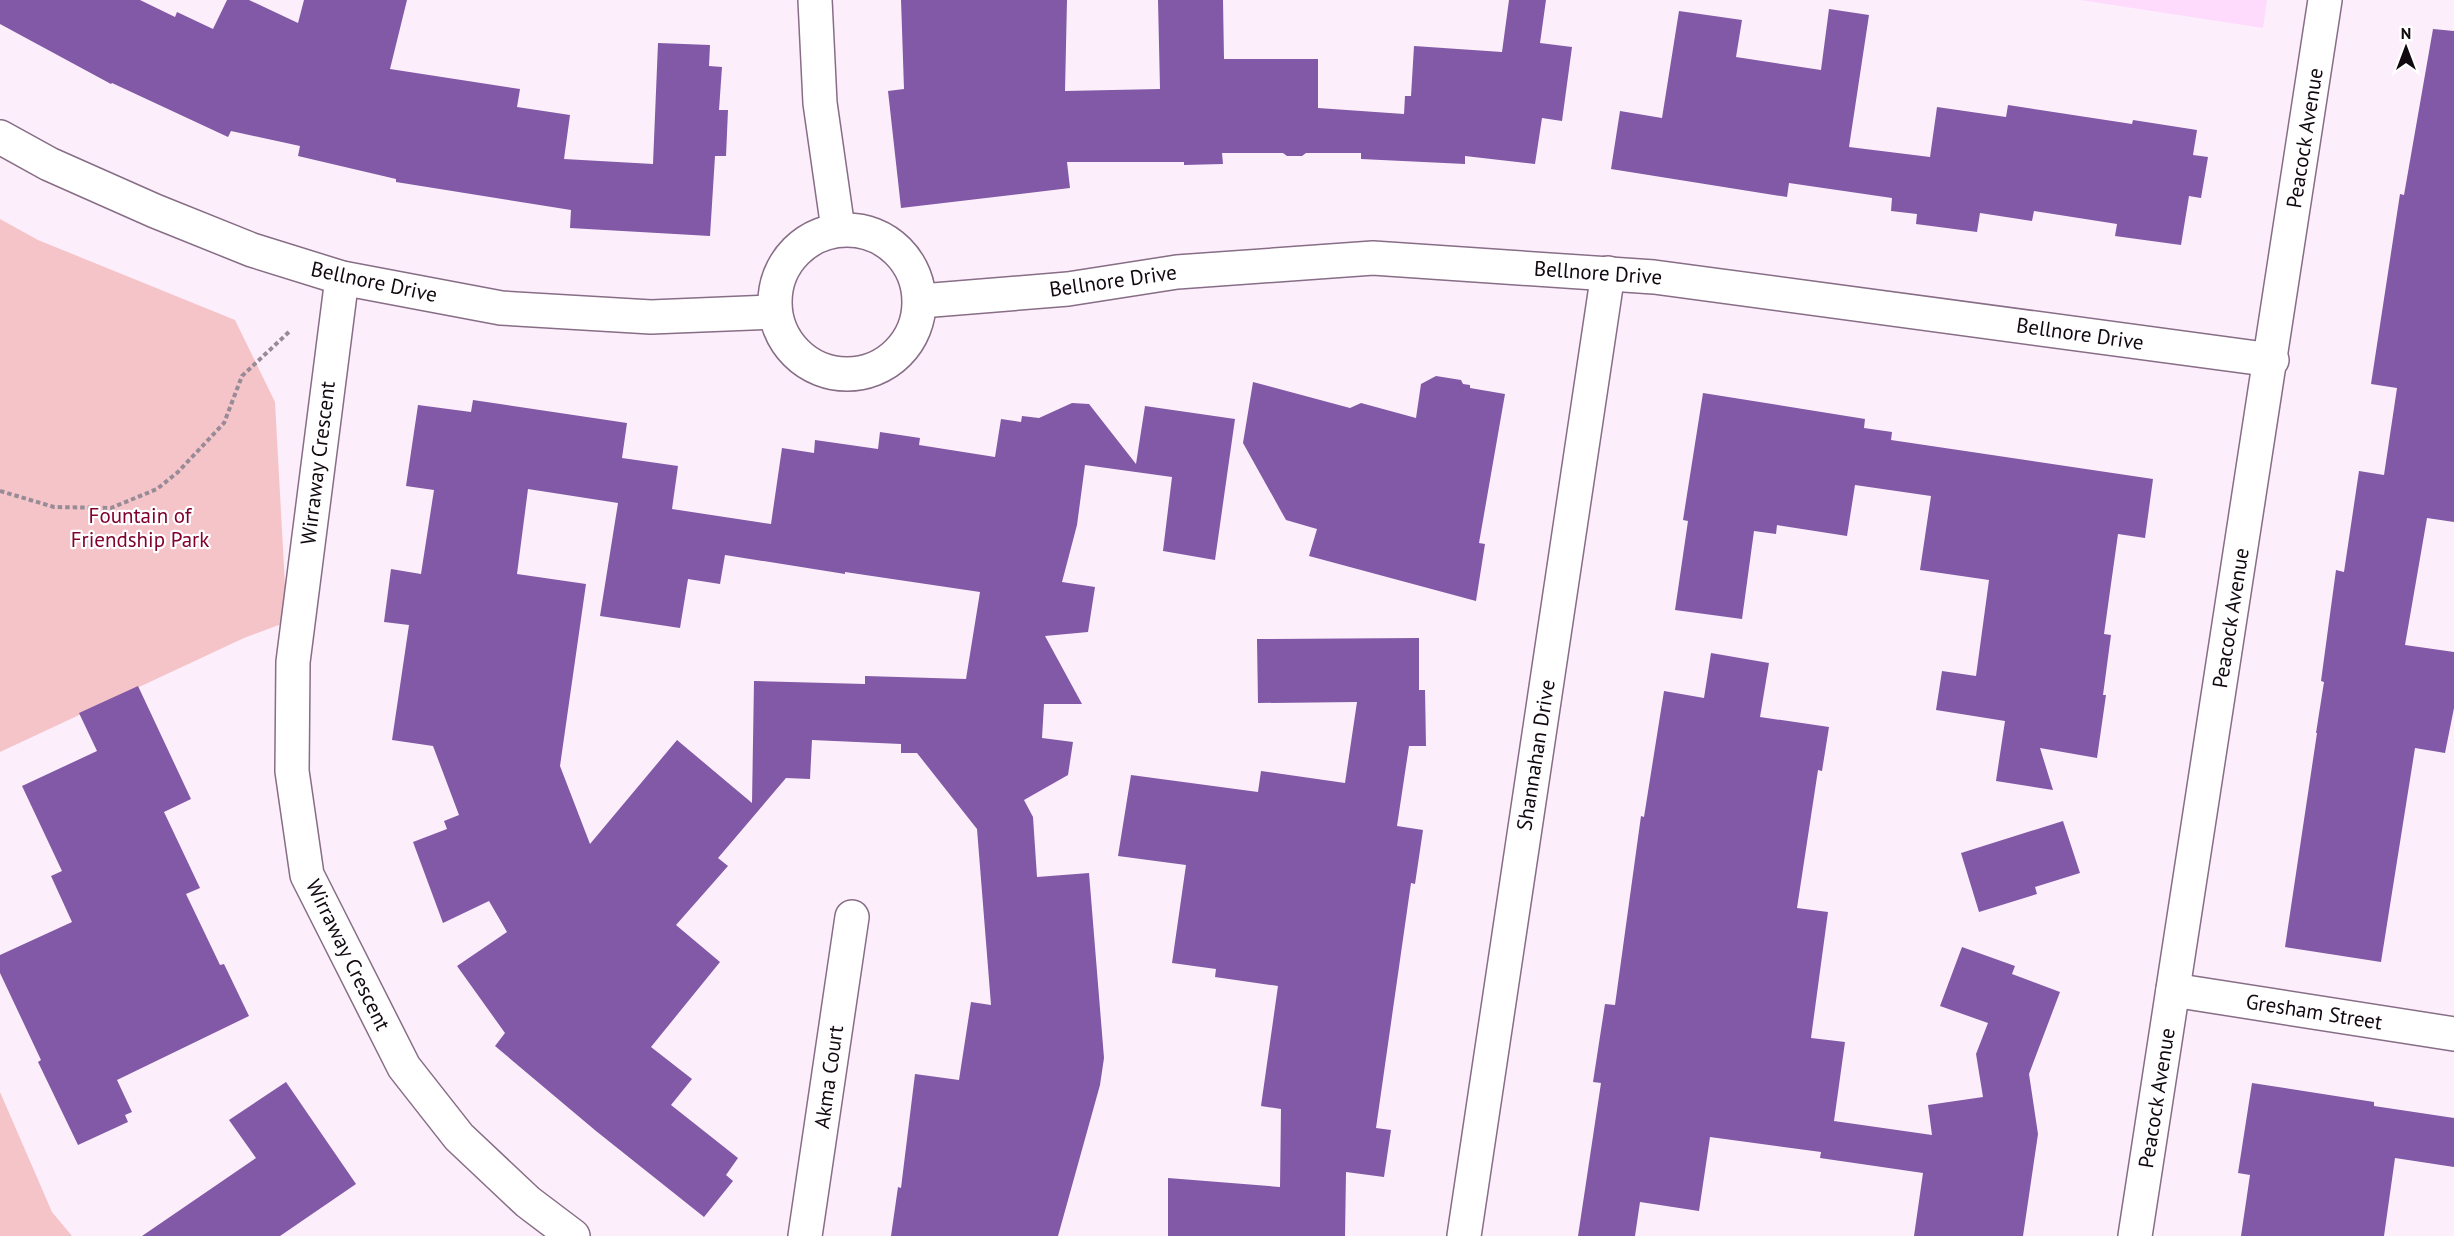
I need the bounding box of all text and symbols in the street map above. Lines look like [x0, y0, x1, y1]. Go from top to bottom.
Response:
north arrow [2376, 18, 2436, 78]
text: N [2401, 23, 2411, 43]
street label: Peacock Avenue [2280, 66, 2329, 210]
street label: Bellnore Drive [308, 255, 440, 308]
street label: Bellnore Drive [1533, 255, 1663, 290]
street label: Bellnore Drive [1047, 258, 1178, 303]
street label: Bellnore Drive [2015, 311, 2146, 356]
street label: Wirraway Crescent [294, 380, 341, 546]
park label: Fountain of Friendship Park [71, 502, 209, 553]
street label: Peacock Avenue [2206, 546, 2255, 690]
street label: Shannahan Drive [1510, 677, 1561, 832]
street label: Wirraway Crescent [300, 875, 397, 1035]
street label: Gresham Street [2244, 987, 2384, 1036]
street label: Akma Court [808, 1023, 849, 1130]
street label: Peacock Avenue [2132, 1026, 2181, 1170]

